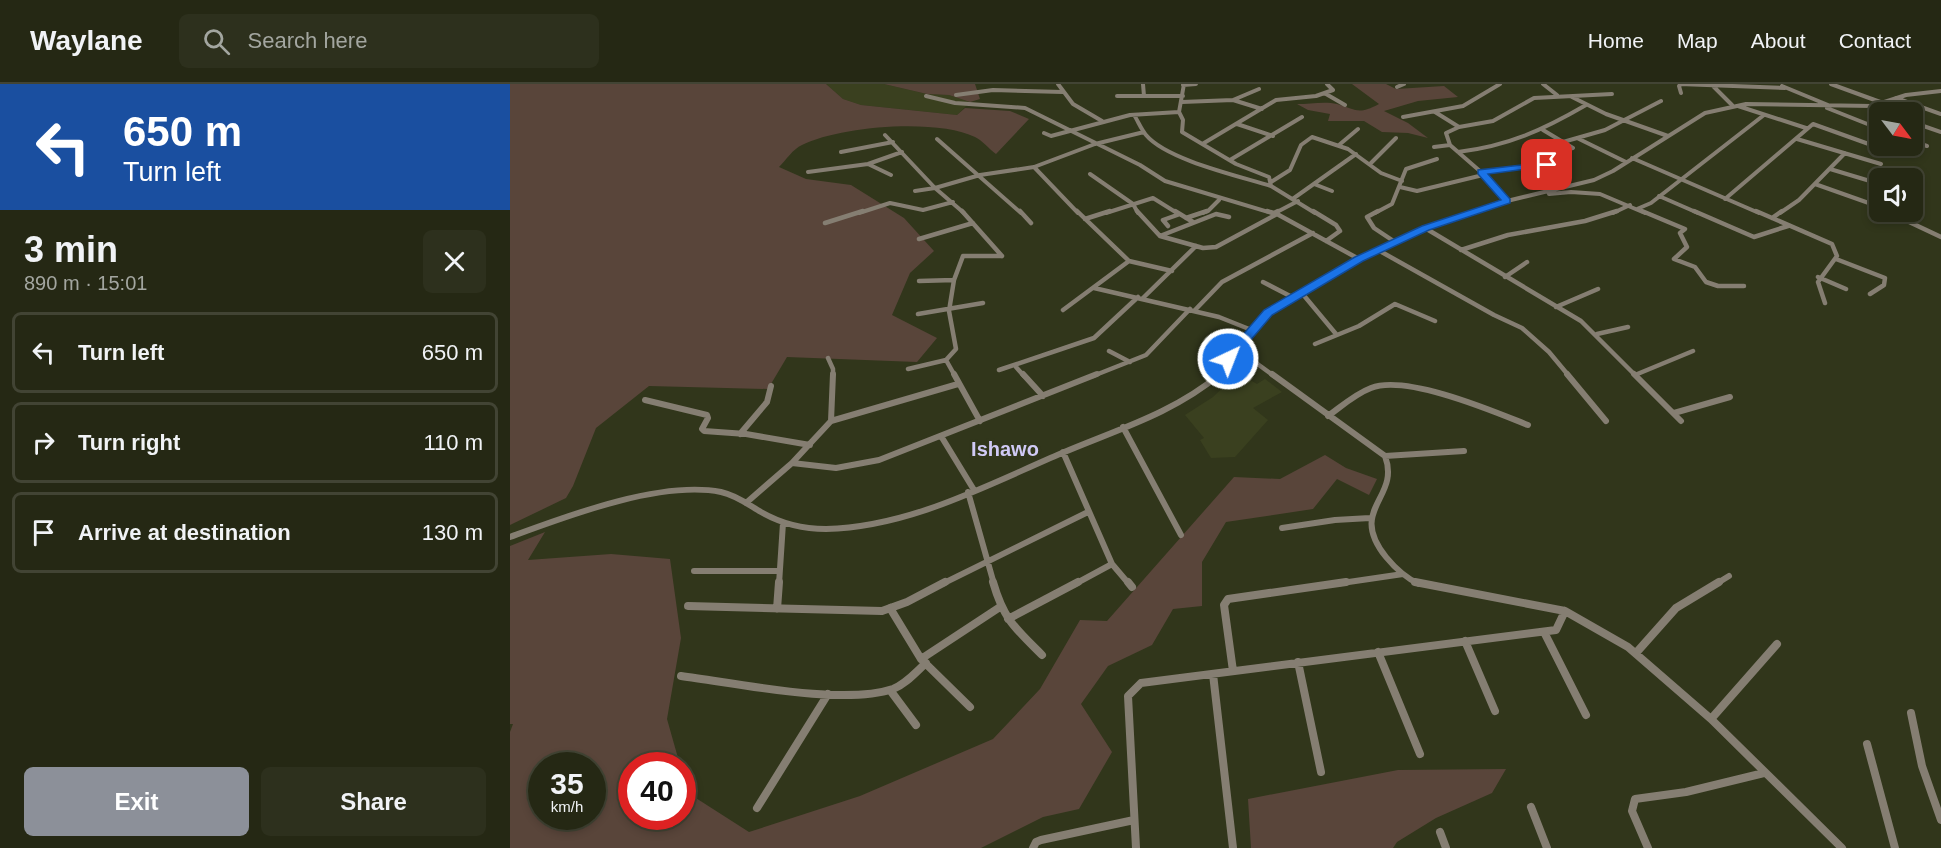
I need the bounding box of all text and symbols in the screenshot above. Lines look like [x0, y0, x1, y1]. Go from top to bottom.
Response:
search box [179, 14, 599, 68]
text: Waylane [30, 25, 143, 56]
icon: search [200, 25, 233, 58]
text: Search here [248, 28, 367, 53]
text: Home [1588, 29, 1644, 52]
text: Map [1677, 29, 1718, 52]
text: About [1751, 29, 1806, 52]
text: Contact [1839, 29, 1911, 52]
north arrow [1869, 102, 1923, 156]
map controls [1869, 102, 1923, 222]
icon: left [24, 108, 102, 186]
text: 650 m [123, 108, 242, 155]
pin [1521, 139, 1572, 190]
icon: arrive [1530, 148, 1563, 181]
text: Turn left [123, 157, 221, 187]
button: sound [1869, 168, 1923, 222]
text: 3 min [24, 229, 118, 270]
button: close [423, 230, 486, 293]
text: 890 m · 15:01 [24, 272, 147, 294]
position arrow [1196, 327, 1260, 391]
icon: left [27, 336, 60, 369]
text: Turn left [78, 340, 164, 365]
text: 650 m [422, 340, 483, 365]
icon: right [27, 426, 60, 459]
text: Turn right [78, 430, 180, 455]
text: 110 m [423, 430, 483, 455]
district label: Ishawo [971, 438, 1039, 460]
icon: arrive [27, 516, 60, 549]
text: Arrive at destination [78, 520, 291, 545]
text: 130 m [422, 520, 483, 545]
speed limit sign: 40 [618, 752, 696, 830]
button: Exit [24, 767, 249, 836]
button: Share [261, 767, 486, 836]
text: 35 [550, 767, 584, 800]
text: km/h [551, 798, 583, 815]

